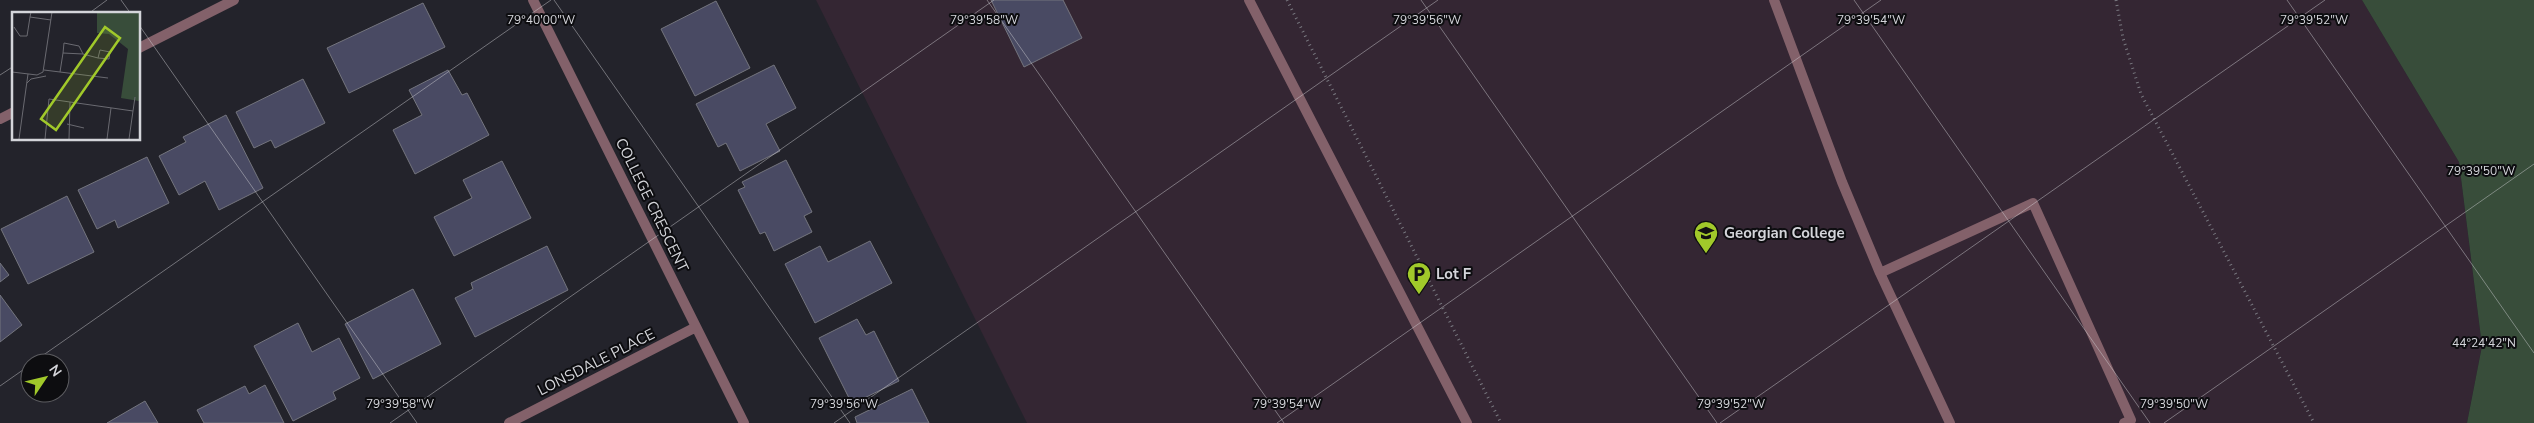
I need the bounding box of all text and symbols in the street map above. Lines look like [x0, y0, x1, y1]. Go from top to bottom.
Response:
inset map [12, 12, 140, 140]
text: 79°40'00"W [507, 12, 575, 28]
text: 79°39'58"W [950, 12, 1018, 28]
text: 79°39'56"W [1393, 12, 1461, 28]
text: 79°39'54"W [1837, 12, 1905, 28]
text: 79°39'52"W [2280, 12, 2348, 28]
street label: COLLEGE CRESCENT [611, 135, 693, 275]
text: 79°39'50"W [2447, 163, 2515, 179]
school or university icon: Georgian College [1693, 220, 1719, 254]
place label: Georgian College [1724, 223, 1845, 243]
parking icon: Lot F [1406, 261, 1432, 295]
place label: Lot F [1436, 264, 1472, 284]
street label: LONSDALE PLACE [534, 324, 658, 400]
text: 44°24'42"N [2452, 335, 2516, 351]
north arrow [20, 353, 70, 403]
text: N [44, 361, 66, 381]
text: 79°39'58"W [366, 396, 434, 412]
text: 79°39'56"W [810, 396, 878, 412]
text: 79°39'54"W [1253, 396, 1321, 412]
text: 79°39'52"W [1697, 396, 1765, 412]
text: 79°39'50"W [2140, 396, 2208, 412]

